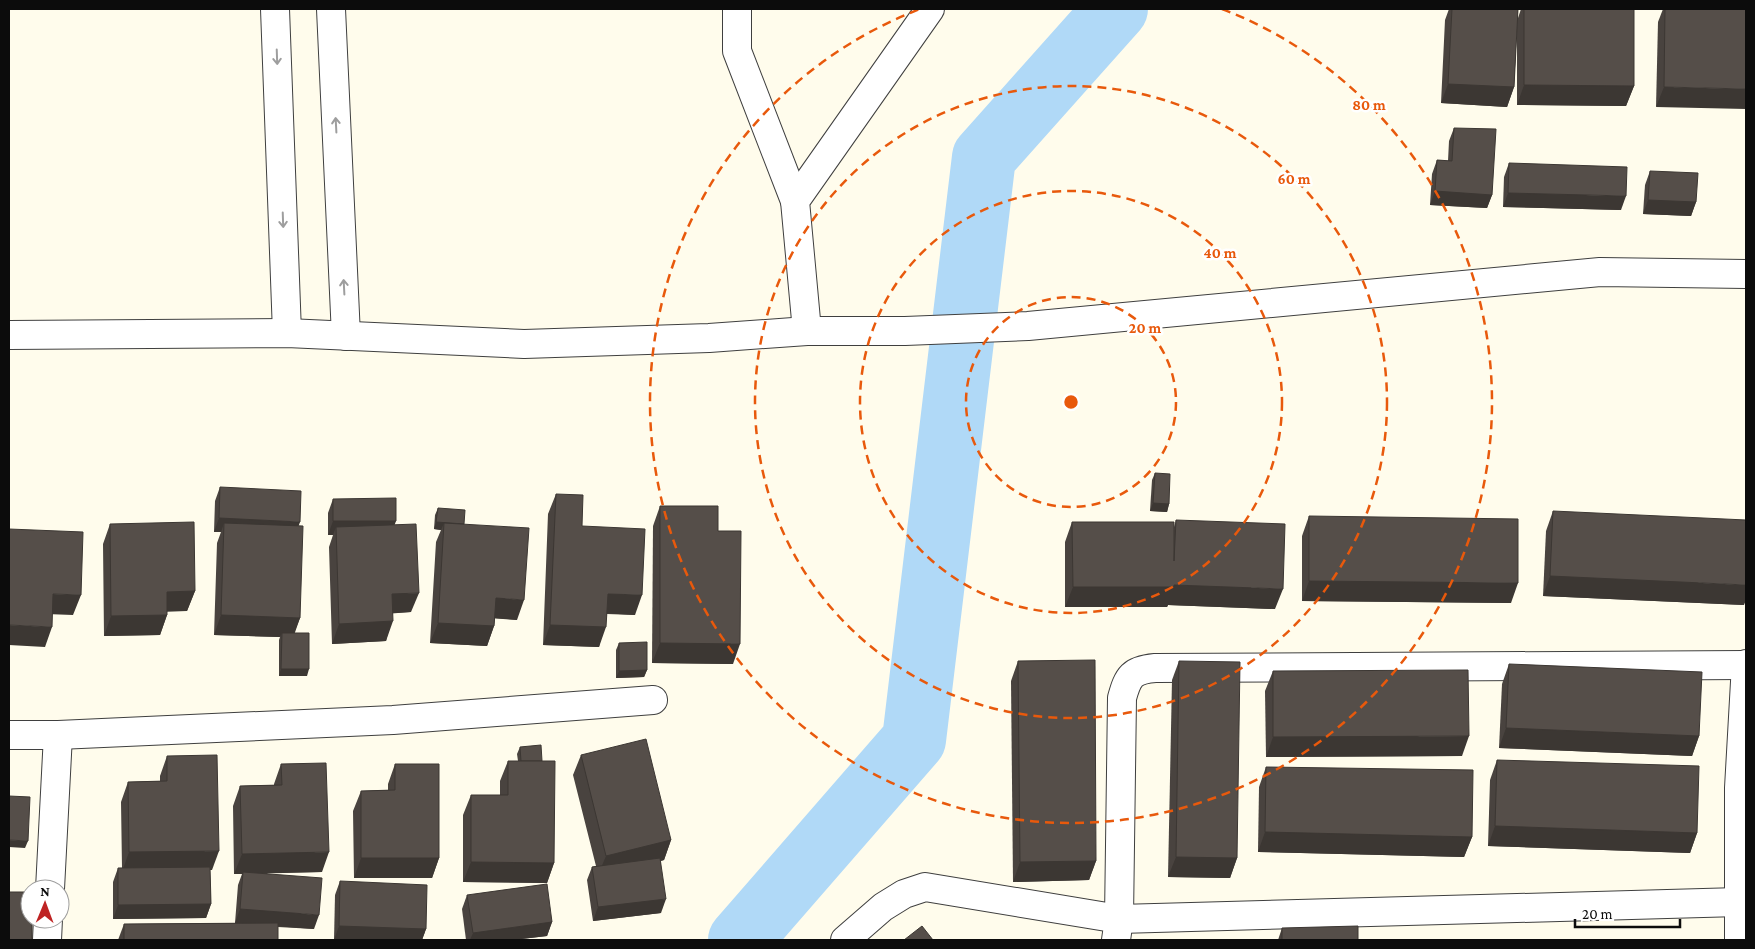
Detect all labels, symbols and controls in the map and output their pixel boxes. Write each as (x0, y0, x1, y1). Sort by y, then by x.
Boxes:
one-way arrow (272, 49, 281, 65)
text: 80 m (1352, 97, 1386, 113)
one-way arrow (332, 117, 341, 133)
text: 60 m (1278, 171, 1311, 187)
one-way arrow (278, 212, 287, 228)
text: 40 m (1204, 245, 1237, 261)
one-way arrow (339, 279, 348, 295)
text: 20 m (1129, 320, 1161, 336)
centre of rings (1062, 393, 1080, 411)
north arrow (20, 879, 70, 929)
text: N (40, 883, 51, 899)
scale bar (1575, 896, 1680, 928)
text: 20 m (1582, 906, 1613, 922)

